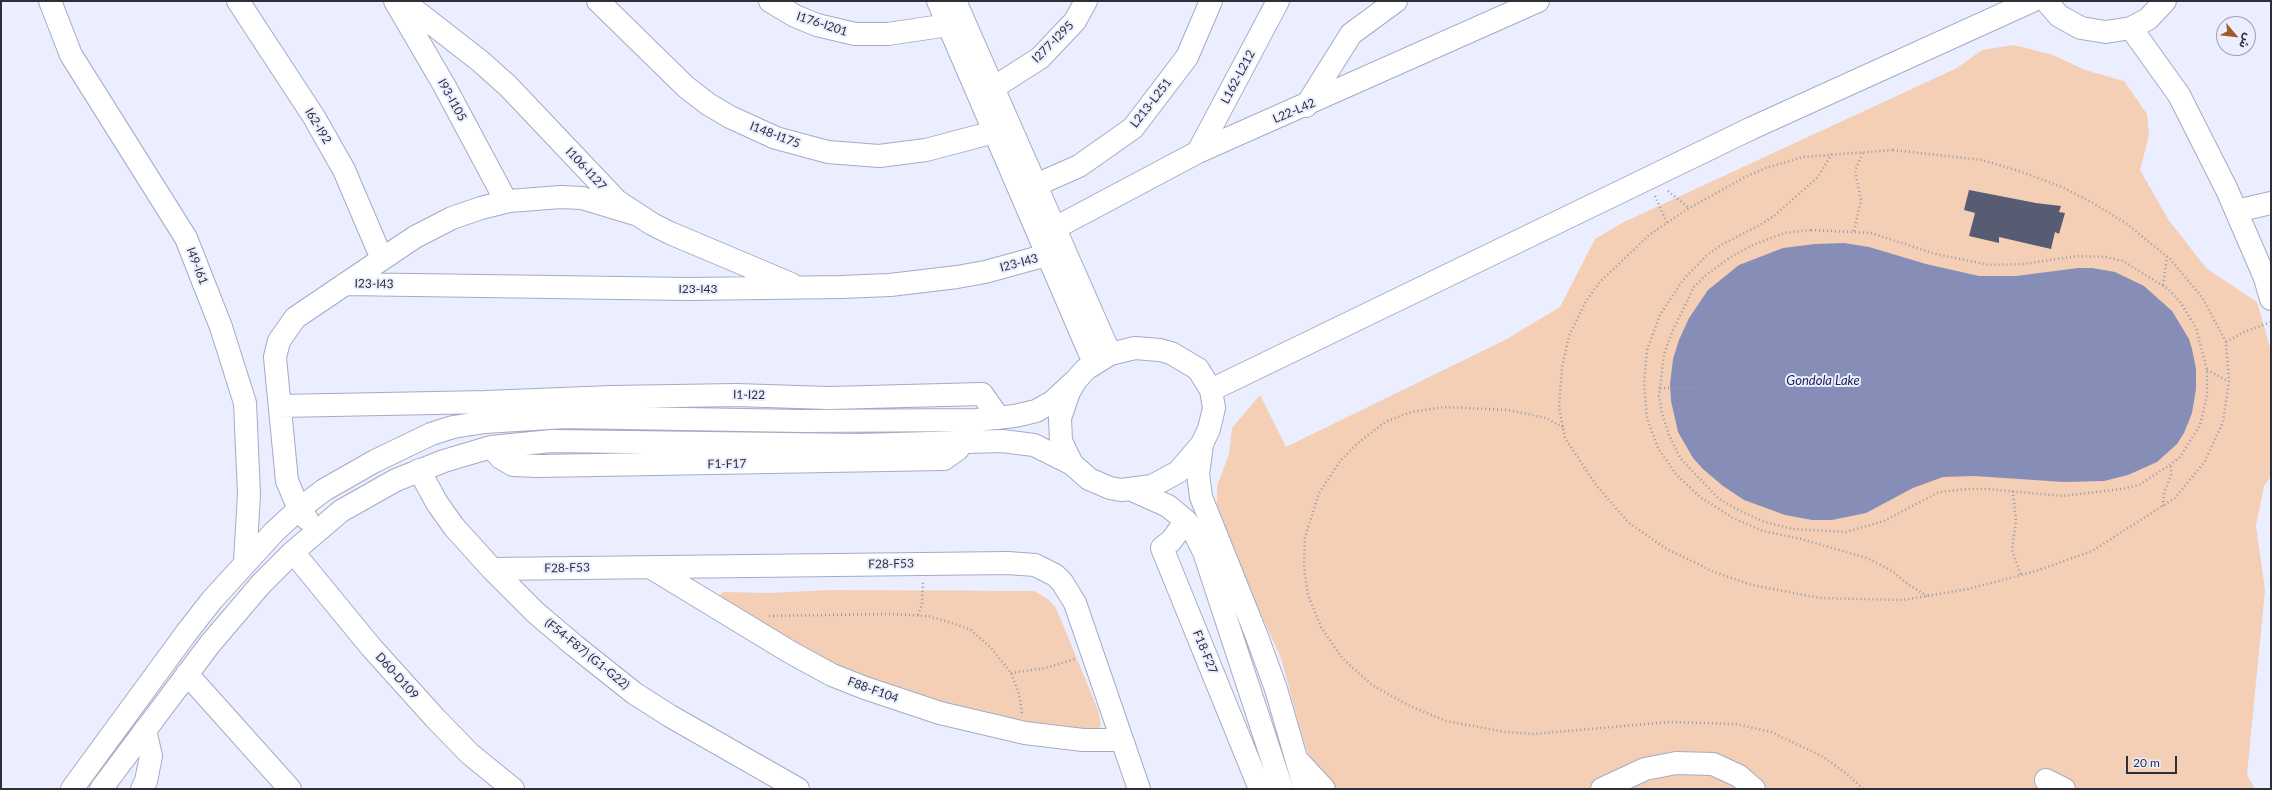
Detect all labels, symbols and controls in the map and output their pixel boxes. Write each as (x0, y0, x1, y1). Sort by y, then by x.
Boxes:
street label: I176-I201 (795, 9, 849, 39)
north arrow (2216, 16, 2256, 56)
street label: I277-I295 (1029, 18, 1077, 66)
text: ش (2237, 32, 2255, 51)
street label: L162-L212 (1218, 48, 1258, 106)
street label: I93-I105 (435, 76, 469, 124)
street label: L213-L251 (1127, 76, 1175, 130)
street label: L22-L42 (1271, 96, 1317, 126)
street label: I62-I92 (302, 106, 334, 146)
street label: I148-I175 (748, 119, 802, 151)
street label: I106-I127 (563, 145, 609, 193)
street label: I49-I61 (183, 245, 211, 287)
street label: I23-I43 (998, 251, 1040, 275)
street label: I23-I43 (354, 276, 394, 292)
street label: I23-I43 (678, 282, 718, 296)
water label: Gondola Lake (1786, 373, 1860, 389)
street label: I1-I22 (733, 388, 765, 402)
street label: F1-F17 (707, 456, 747, 472)
street label: F28-F53 (868, 556, 914, 572)
street label: F28-F53 (544, 560, 590, 576)
street label: (F54-F87) (G1-G22) (542, 616, 632, 692)
street label: F18-F27 (1190, 628, 1220, 676)
street label: D60-D109 (372, 650, 422, 702)
street label: F88-F104 (846, 674, 900, 706)
scale bar (2128, 748, 2179, 774)
text: 20 m (2133, 755, 2160, 770)

